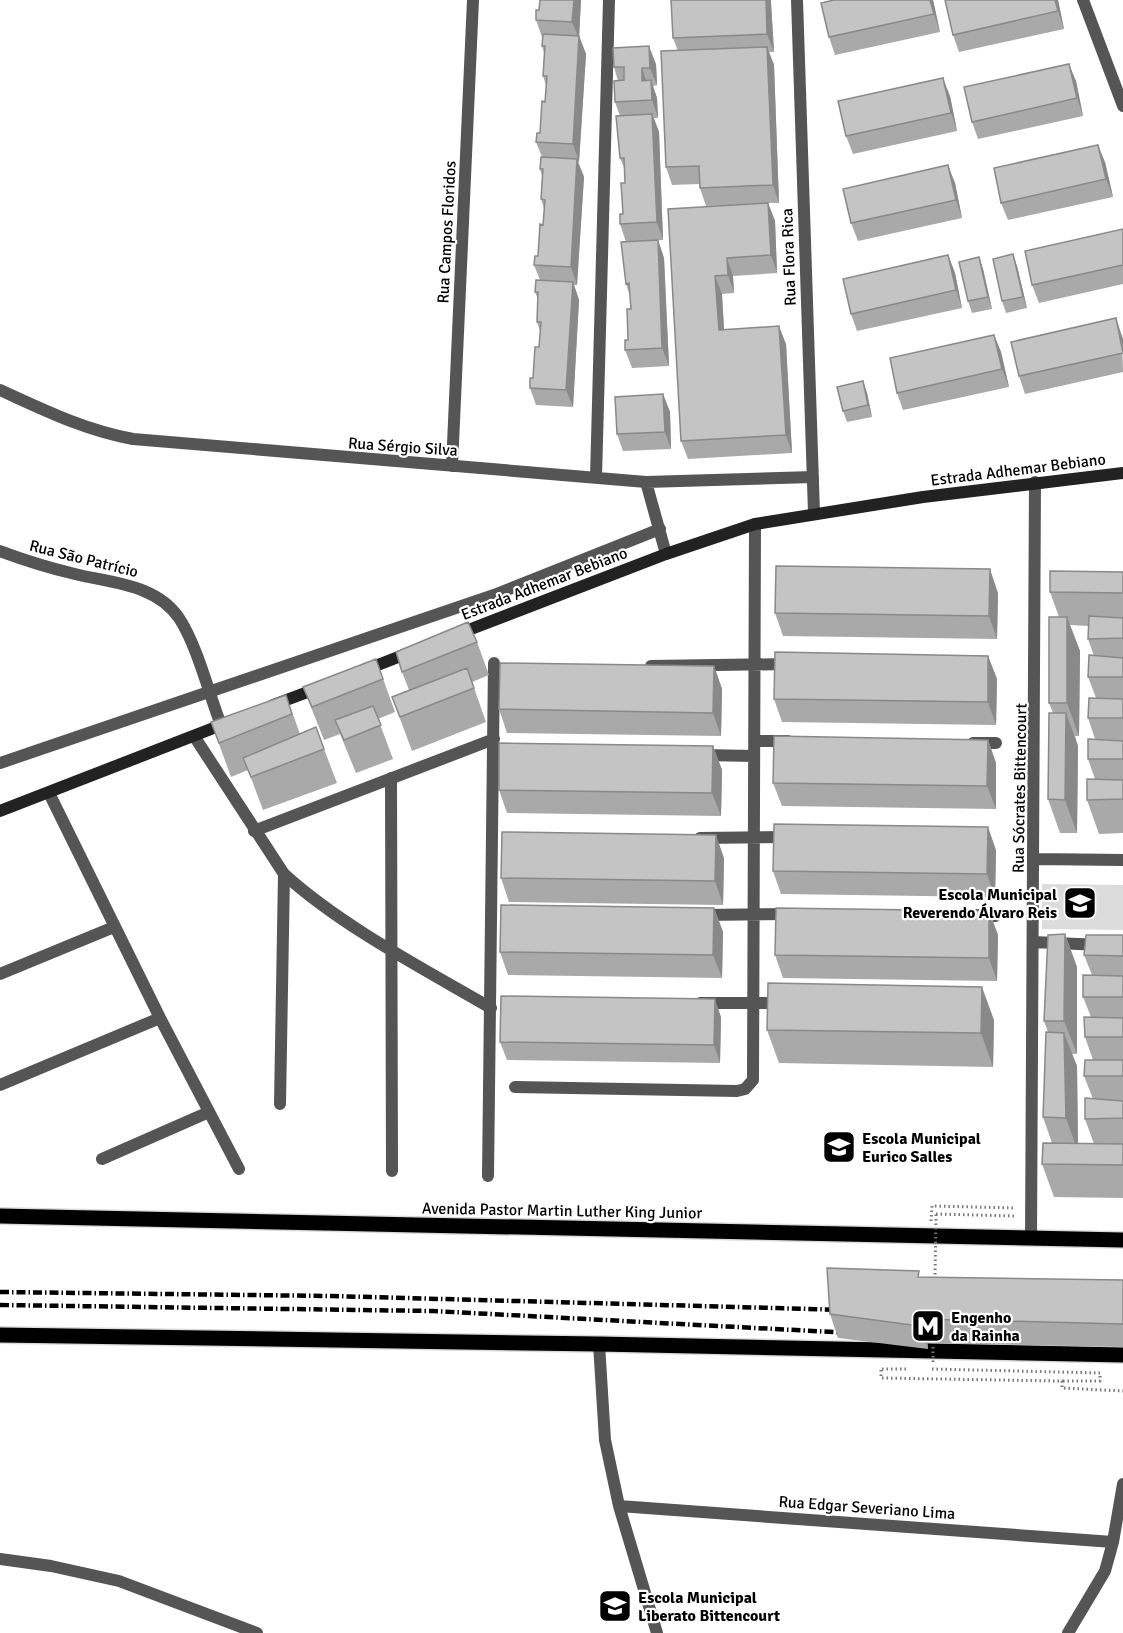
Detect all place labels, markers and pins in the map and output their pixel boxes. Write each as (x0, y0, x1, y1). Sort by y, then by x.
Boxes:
place label: Escola Municipal Reverendo Álvaro Reis (903, 885, 1057, 923)
school or university icon: Escola Municipal Reverendo Álvaro Reis (1062, 885, 1098, 921)
school or university icon: Escola Municipal Eurico Salles (821, 1129, 857, 1165)
place label: Escola Municipal Eurico Salles (862, 1129, 981, 1167)
metro station icon: Engenho da Rainha (910, 1308, 946, 1344)
place label: Engenho da Rainha (951, 1308, 1020, 1346)
school or university icon: Escola Municipal Liberato Bittencourt (597, 1588, 633, 1624)
place label: Escola Municipal Liberato Bittencourt (638, 1588, 780, 1626)

